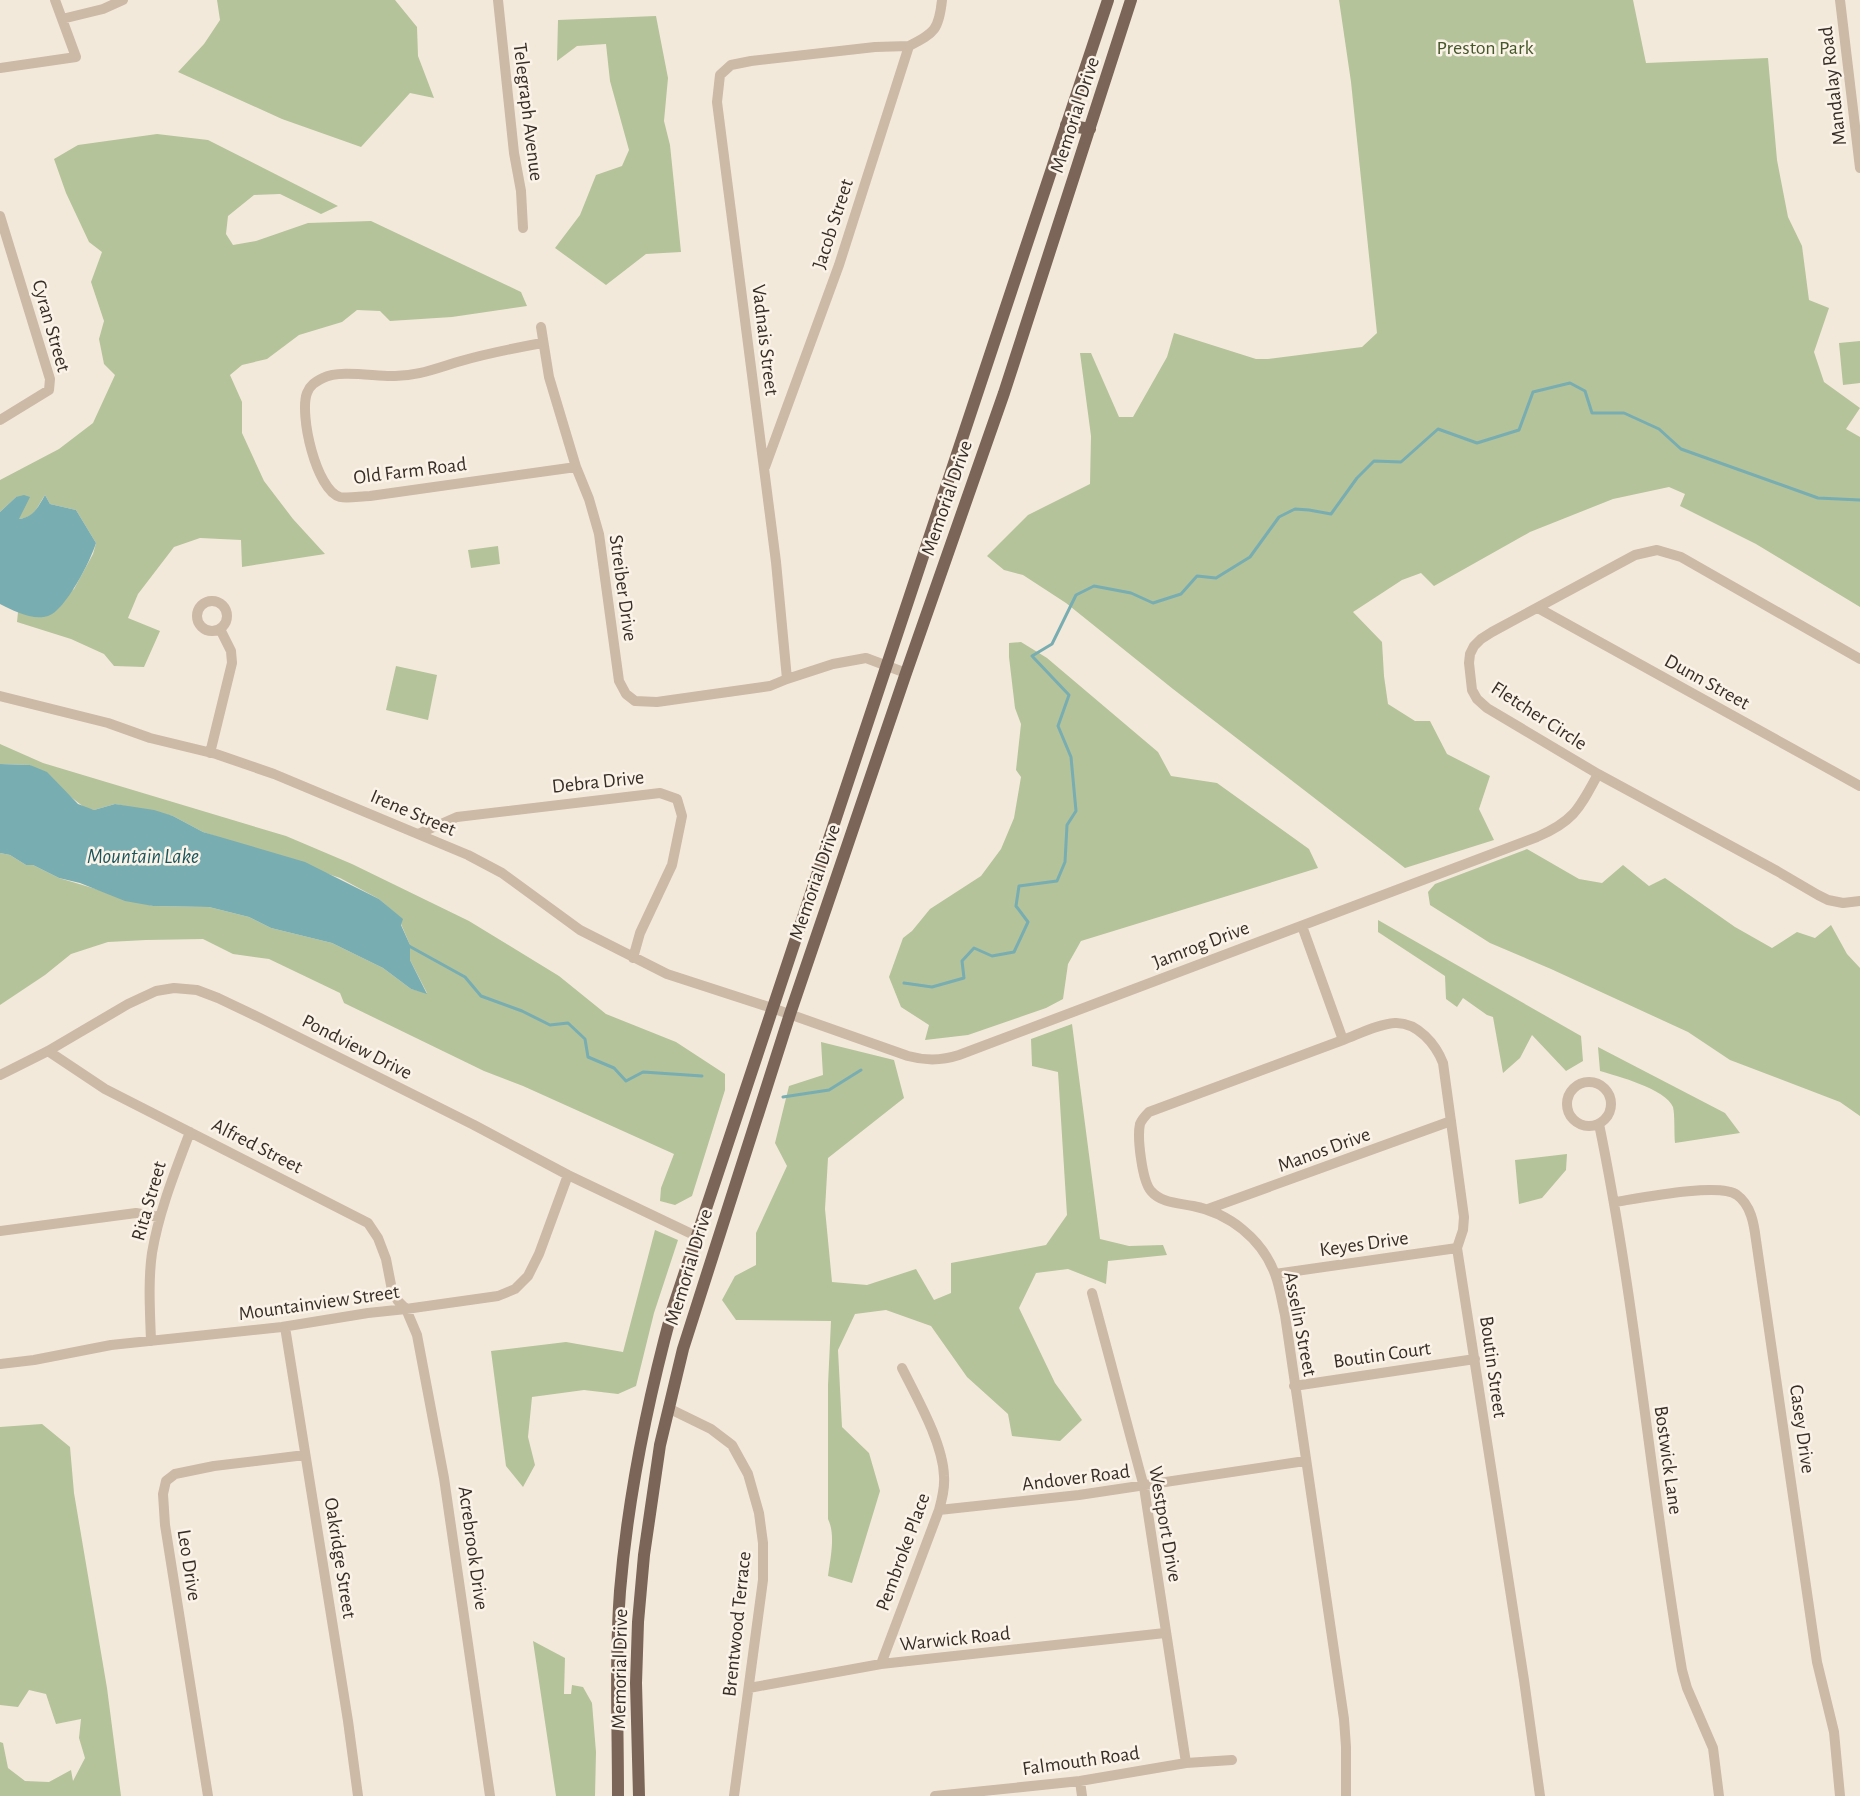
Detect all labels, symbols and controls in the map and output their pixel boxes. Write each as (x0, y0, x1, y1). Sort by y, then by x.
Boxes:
street label: Mandalay Road (1816, 25, 1850, 147)
park label: Preston Park (1436, 38, 1534, 58)
street label: Telegraph Avenue (510, 42, 546, 182)
street label: Memorial Drive (1047, 55, 1103, 175)
street label: Jacob Street (809, 176, 857, 271)
street label: Cyran Street (28, 278, 74, 375)
street label: Vadnais Street (748, 283, 782, 397)
street label: Memorial Drive (918, 438, 976, 558)
street label: Old Farm Road (352, 454, 468, 488)
street label: Streiber Drive (606, 534, 640, 642)
street label: Dunn Street (1661, 651, 1753, 714)
street label: Fletcher Circle (1488, 678, 1590, 754)
street label: Debra Drive (551, 767, 645, 797)
street label: Irene Street (367, 786, 459, 840)
street label: Memorial Drive (786, 822, 844, 942)
water label: Mountain Lake (87, 846, 199, 867)
street label: Jamrog Drive (1150, 917, 1252, 973)
street label: Pondview Drive (299, 1011, 415, 1083)
street label: Alfred Street (208, 1115, 306, 1178)
street label: Manos Drive (1275, 1124, 1373, 1176)
street label: Rita Street (128, 1158, 170, 1243)
street label: Memorial Drive (662, 1206, 716, 1328)
street label: Keyes Drive (1318, 1228, 1410, 1260)
street label: Asselin Street (1280, 1270, 1320, 1379)
street label: Mountainview Street (237, 1282, 401, 1324)
street label: Boutin Street (1476, 1315, 1510, 1420)
street label: Boutin Court (1332, 1338, 1433, 1372)
street label: Casey Drive (1786, 1383, 1818, 1475)
street label: Bostwick Lane (1650, 1404, 1686, 1516)
street label: Andover Road (1021, 1461, 1131, 1495)
street label: Westport Drive (1145, 1464, 1185, 1584)
street label: Acrebrook Drive (454, 1485, 492, 1611)
street label: Pembroke Place (872, 1490, 934, 1614)
street label: Oakridge Street (321, 1496, 360, 1620)
street label: Leo Drive (173, 1528, 205, 1602)
street label: Brentwood Terrace (719, 1550, 755, 1698)
street label: Memorial Drive (609, 1609, 631, 1729)
street label: Warwick Road (899, 1623, 1011, 1655)
street label: Falmouth Road (1021, 1743, 1141, 1779)

